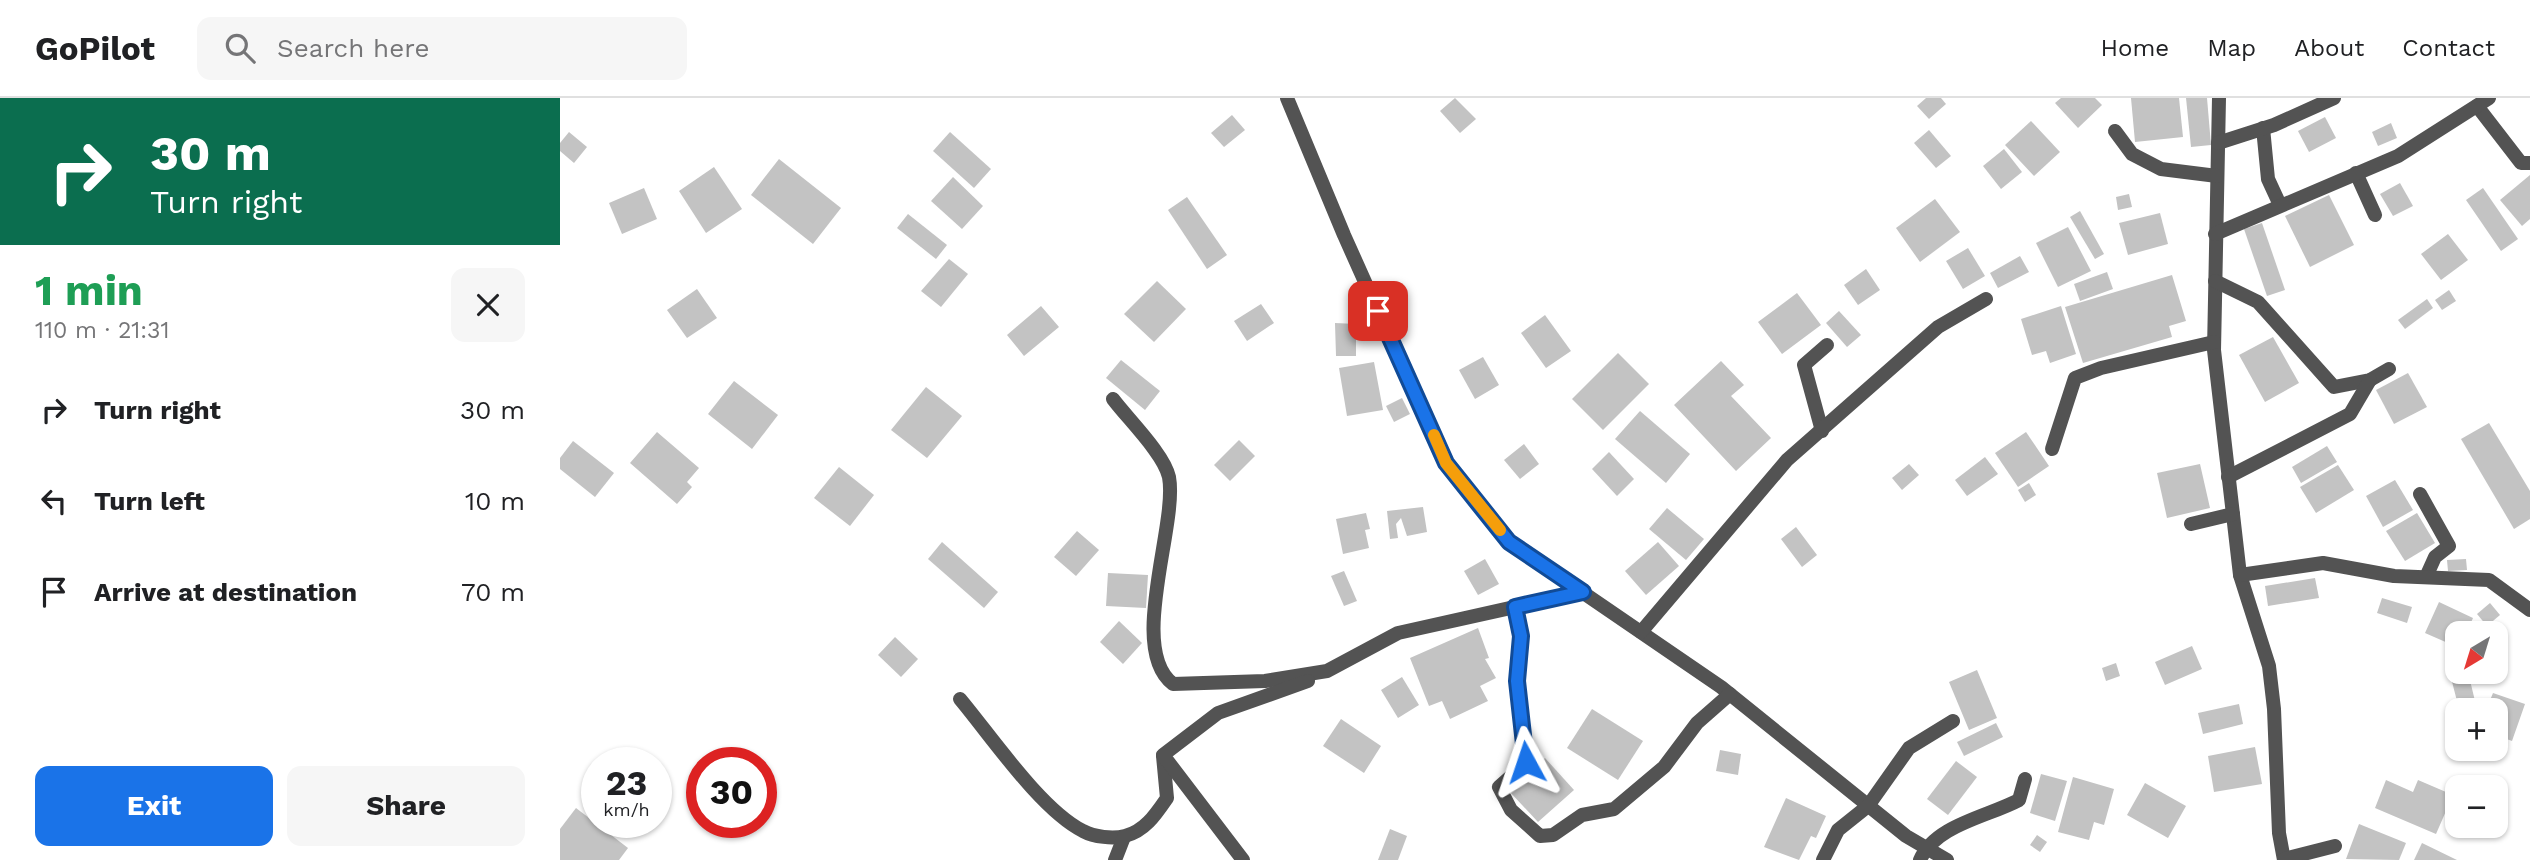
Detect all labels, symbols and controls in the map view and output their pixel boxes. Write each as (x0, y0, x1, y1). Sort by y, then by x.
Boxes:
search box (197, 17, 687, 80)
text: GoPilot (35, 29, 155, 68)
icon: search (221, 29, 259, 67)
text: Search here (277, 33, 429, 63)
text: Home (2101, 34, 2169, 62)
text: Map (2207, 34, 2256, 62)
text: About (2294, 34, 2364, 62)
text: Contact (2402, 34, 2495, 62)
text: 30 m (150, 124, 271, 182)
icon: right (35, 126, 126, 217)
text: Turn right (150, 183, 302, 221)
text: 1 min (35, 266, 143, 315)
button: close (451, 268, 525, 342)
pin (1348, 281, 1408, 341)
icon: arrive (1359, 292, 1397, 330)
text: 110 m · 21:31 (35, 317, 169, 344)
icon: right (35, 391, 73, 429)
text: Turn right (94, 395, 221, 425)
text: 30 m (460, 395, 525, 425)
icon: left (35, 482, 73, 520)
text: Turn left (94, 486, 205, 516)
text: 10 m (465, 486, 525, 516)
icon: arrive (35, 573, 73, 611)
text: Arrive at destination (94, 577, 357, 607)
text: 70 m (461, 577, 525, 607)
north arrow (2445, 621, 2508, 684)
map controls (2445, 621, 2508, 838)
button: + (2445, 698, 2508, 761)
position arrow (1489, 725, 1563, 799)
speed limit sign: 30 (686, 747, 777, 838)
text: 23 (606, 762, 647, 804)
button: Exit (35, 766, 273, 846)
button: Share (287, 766, 525, 846)
button: − (2445, 775, 2508, 838)
text: km/h (603, 799, 650, 820)

